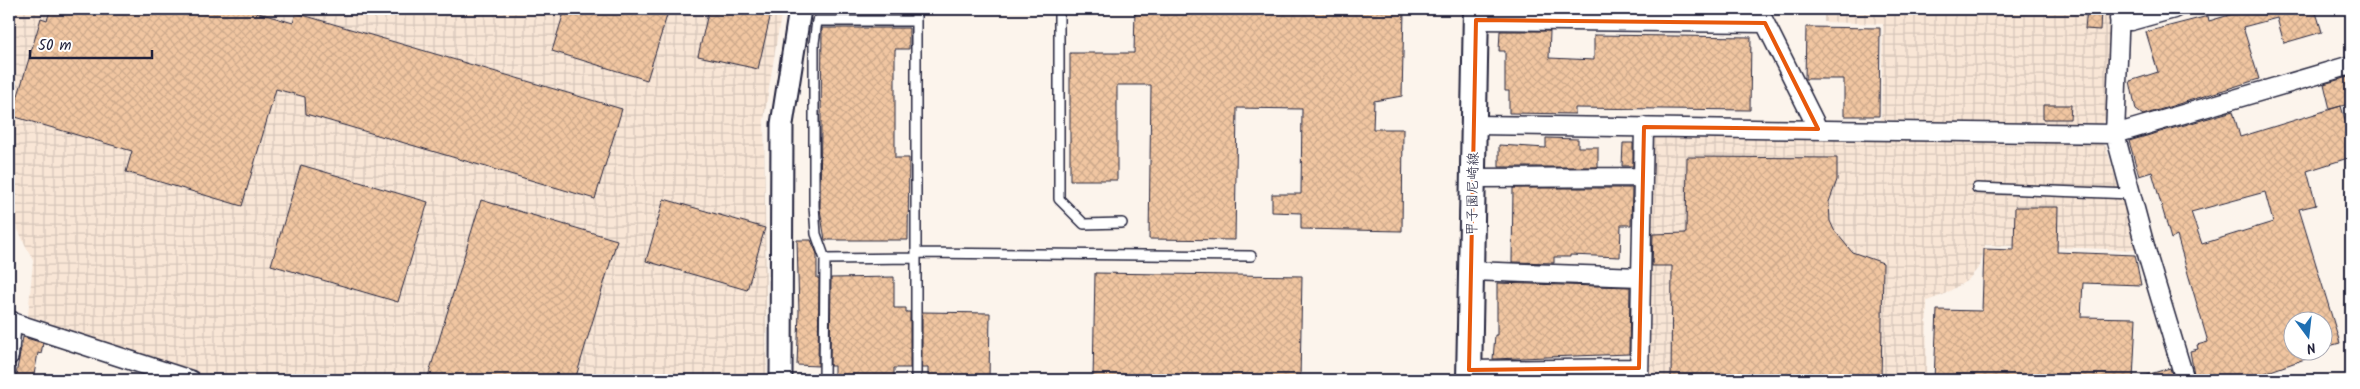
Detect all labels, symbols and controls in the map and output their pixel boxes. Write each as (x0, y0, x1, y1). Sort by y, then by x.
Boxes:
scale bar (30, 28, 152, 60)
text: 50 m (38, 34, 72, 58)
street label: 甲子園尼崎線 (1461, 152, 1485, 236)
north arrow (2282, 312, 2332, 362)
text: N (2304, 336, 2318, 359)

